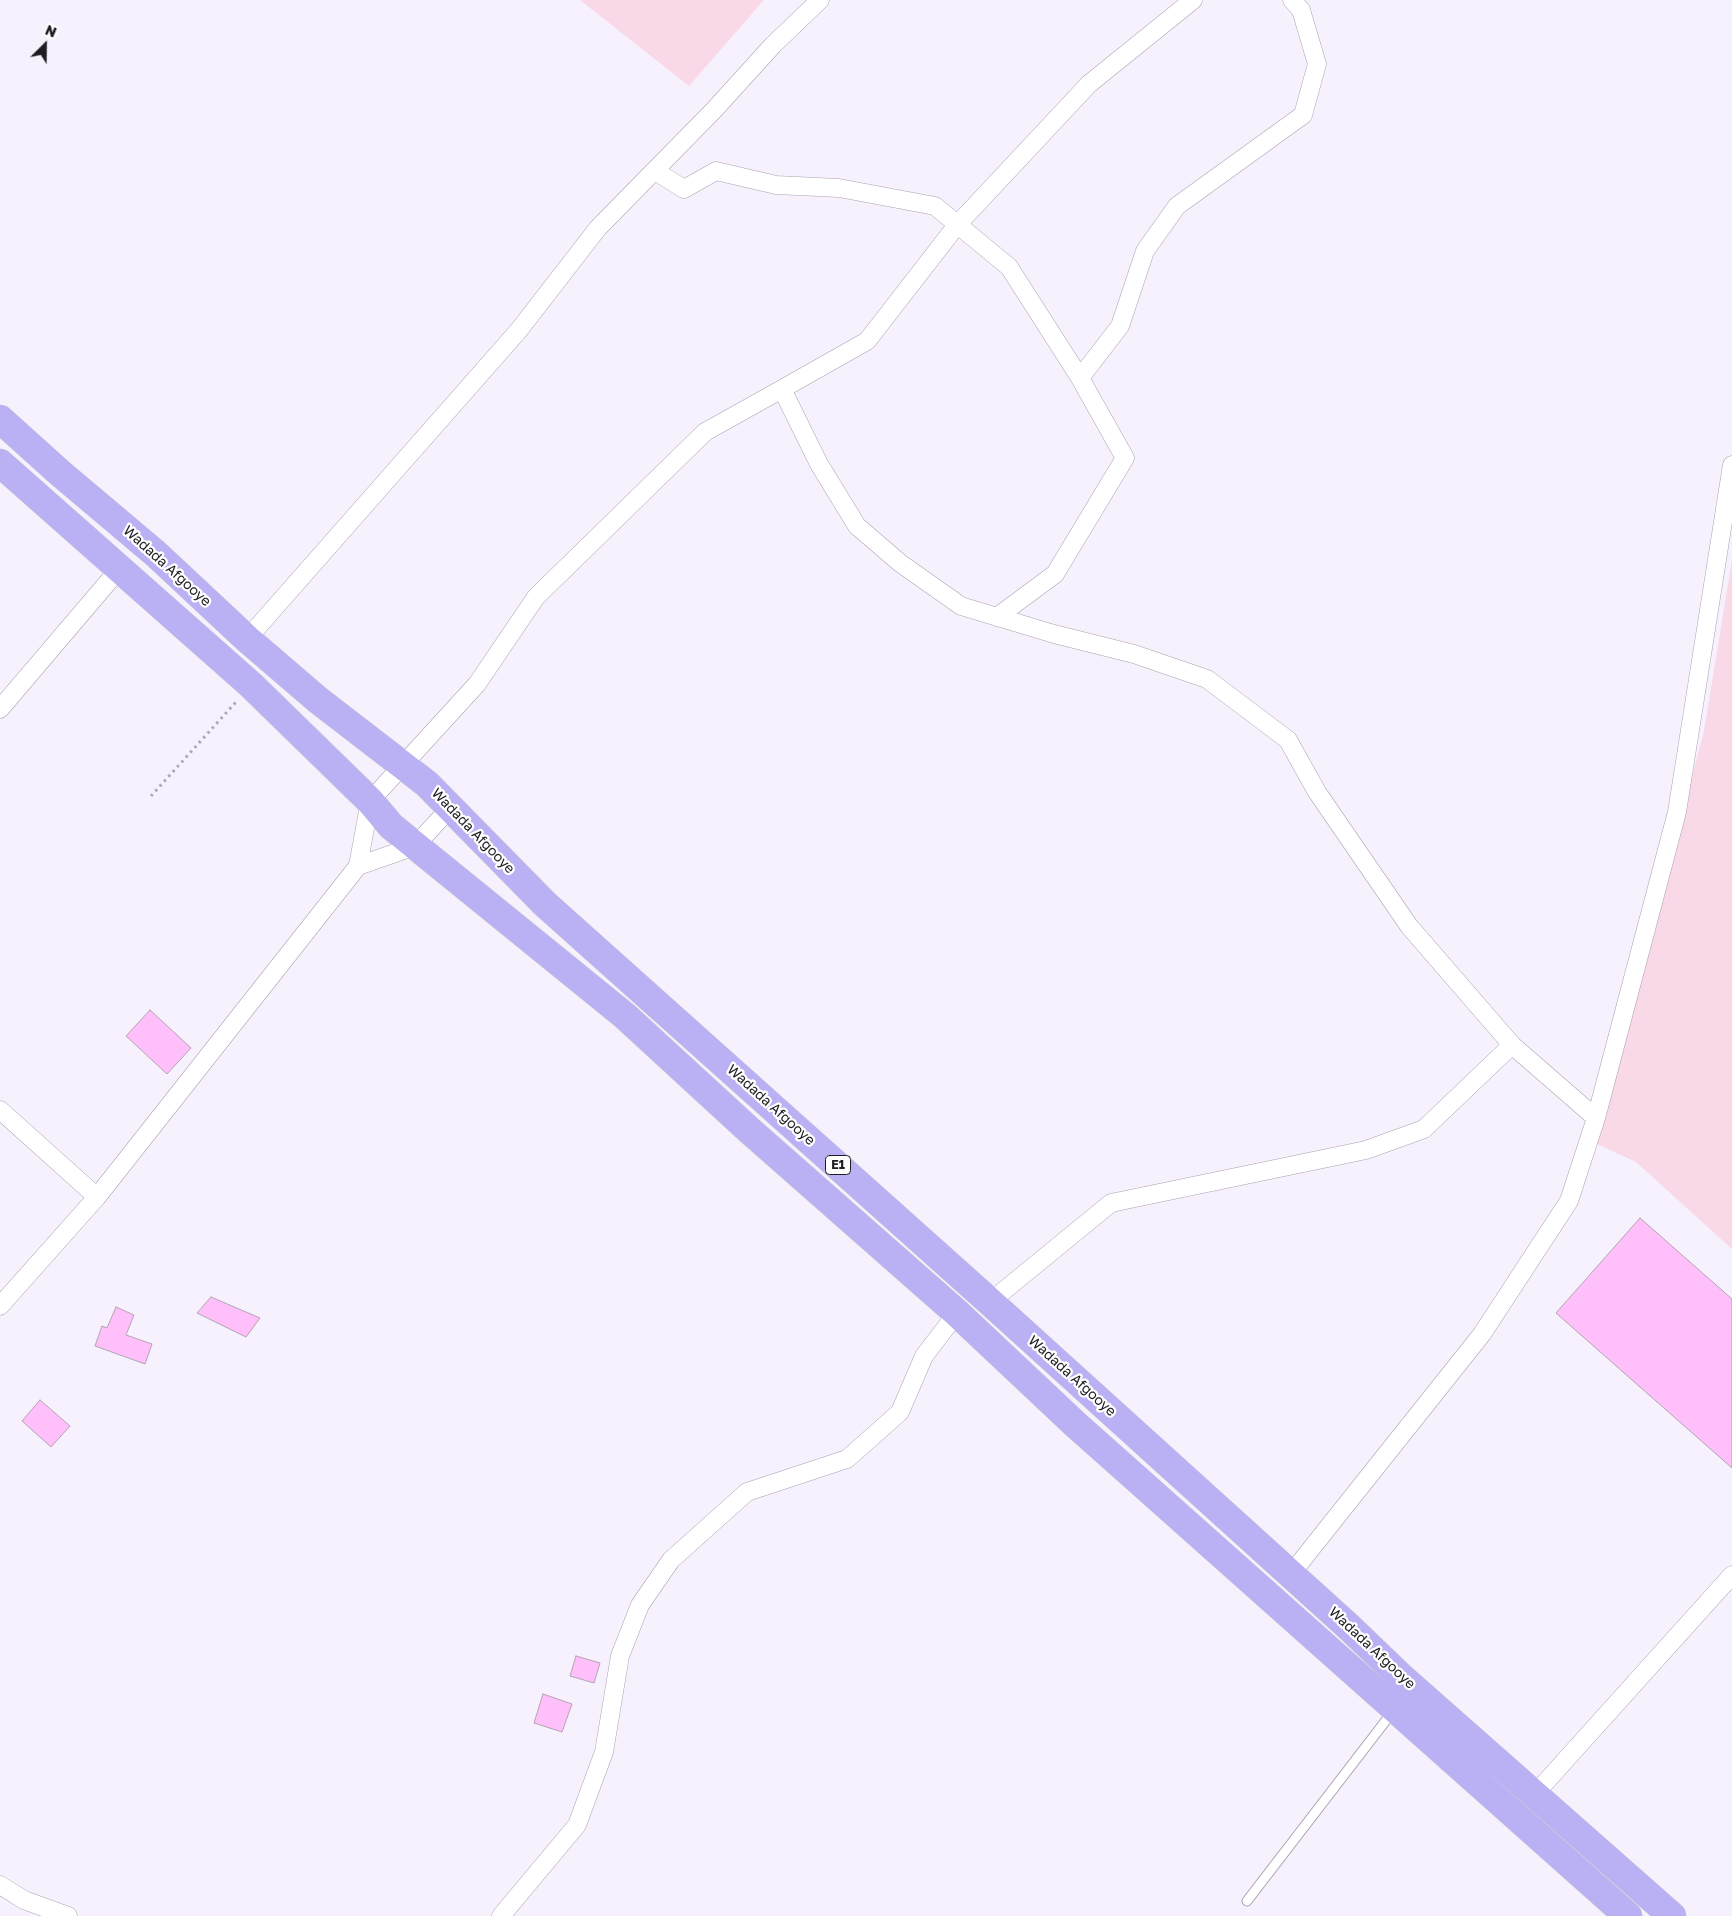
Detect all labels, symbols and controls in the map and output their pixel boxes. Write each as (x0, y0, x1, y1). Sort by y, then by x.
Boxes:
north arrow (20, 20, 70, 70)
text: N (43, 21, 59, 41)
street label: Wadada Afgooye (120, 522, 214, 610)
street label: Wadada Afgooye (428, 785, 518, 877)
street label: Wadada Afgooye (724, 1061, 818, 1149)
road number: E1 (826, 1156, 850, 1174)
street label: Wadada Afgooye (1025, 1332, 1119, 1420)
street label: Wadada Afgooye (1325, 1604, 1419, 1692)

